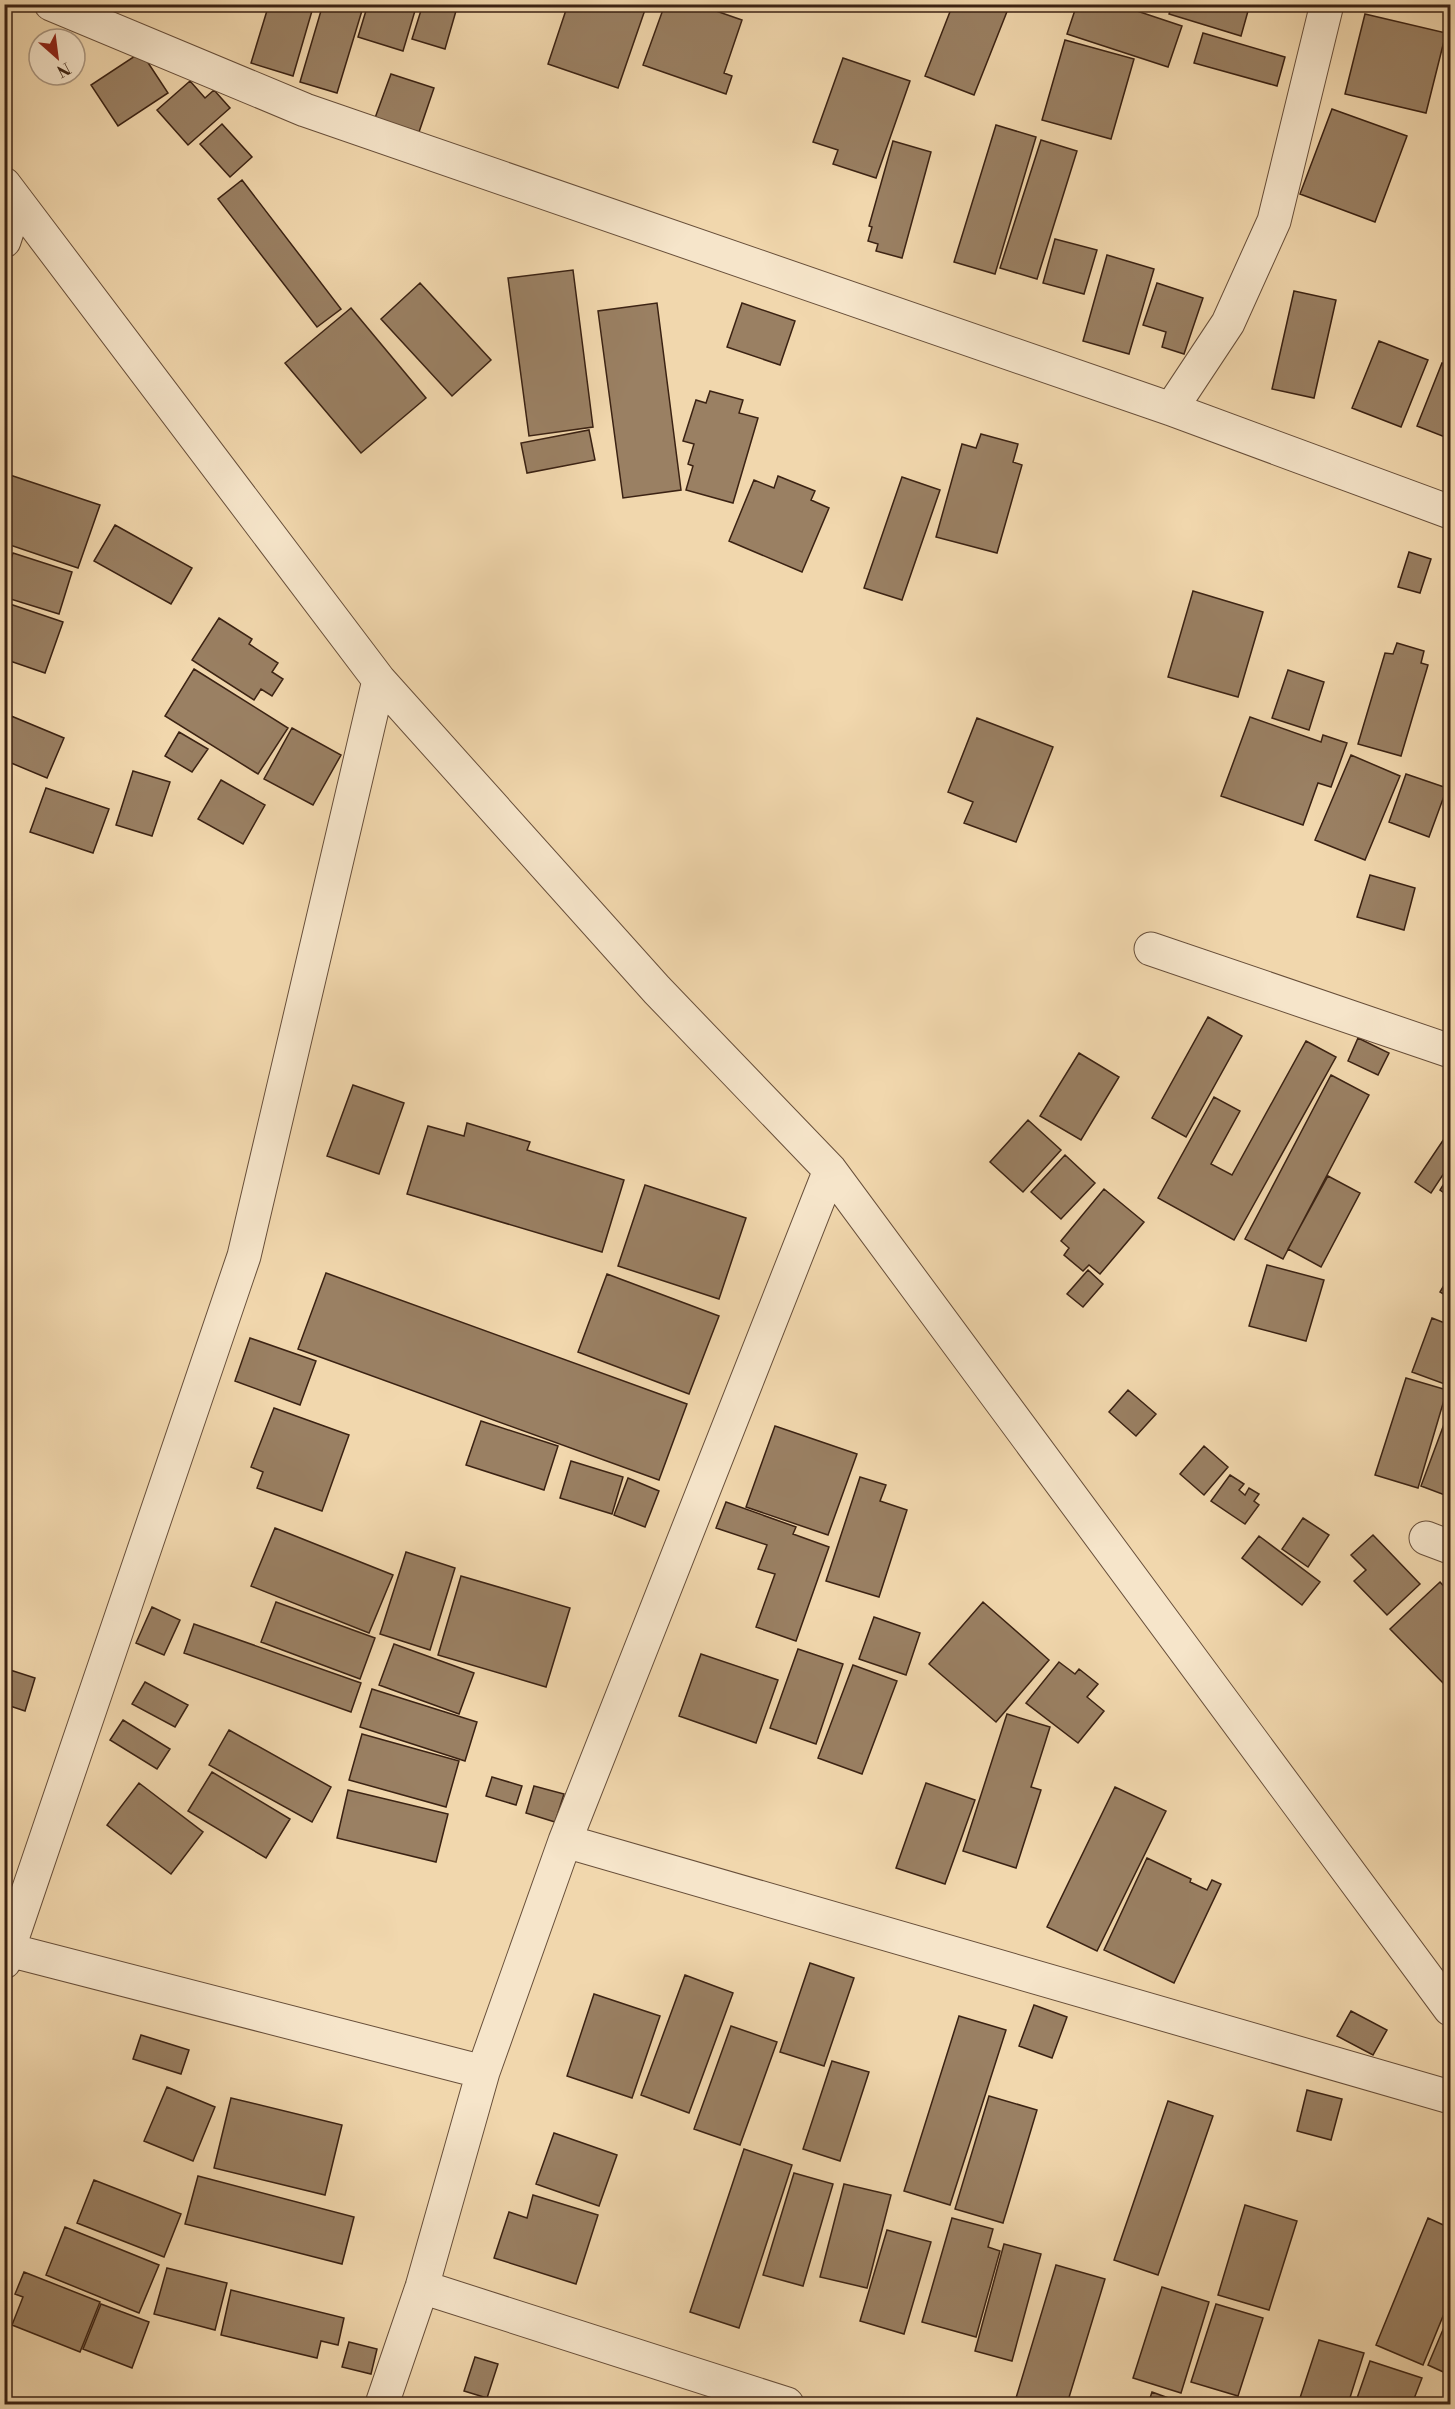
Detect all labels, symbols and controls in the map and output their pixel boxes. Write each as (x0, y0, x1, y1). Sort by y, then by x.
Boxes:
north arrow (27, 27, 87, 87)
text: N (53, 58, 74, 81)

